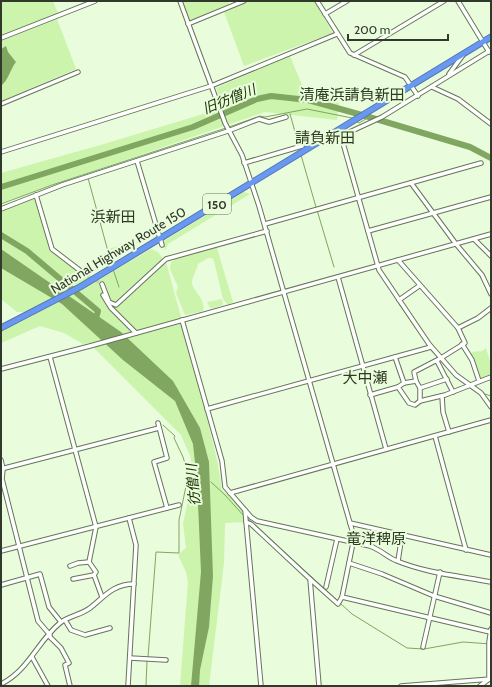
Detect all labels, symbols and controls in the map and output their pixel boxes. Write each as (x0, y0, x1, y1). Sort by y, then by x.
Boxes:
scale bar (348, 16, 448, 42)
text: 200 m (354, 22, 390, 37)
water label: 旧彷僧川 (200, 79, 260, 118)
district label: 清庵浜請負新田 (299, 86, 405, 104)
district label: 請負新田 (295, 129, 355, 147)
road number: 150 (203, 194, 231, 214)
street label: National Highway Route 150 (48, 203, 188, 297)
district label: 浜新田 (90, 208, 136, 226)
district label: 大中瀬 (342, 369, 388, 387)
water label: 彷僧川 (182, 461, 204, 507)
district label: 竜洋稗原 (346, 530, 406, 548)

